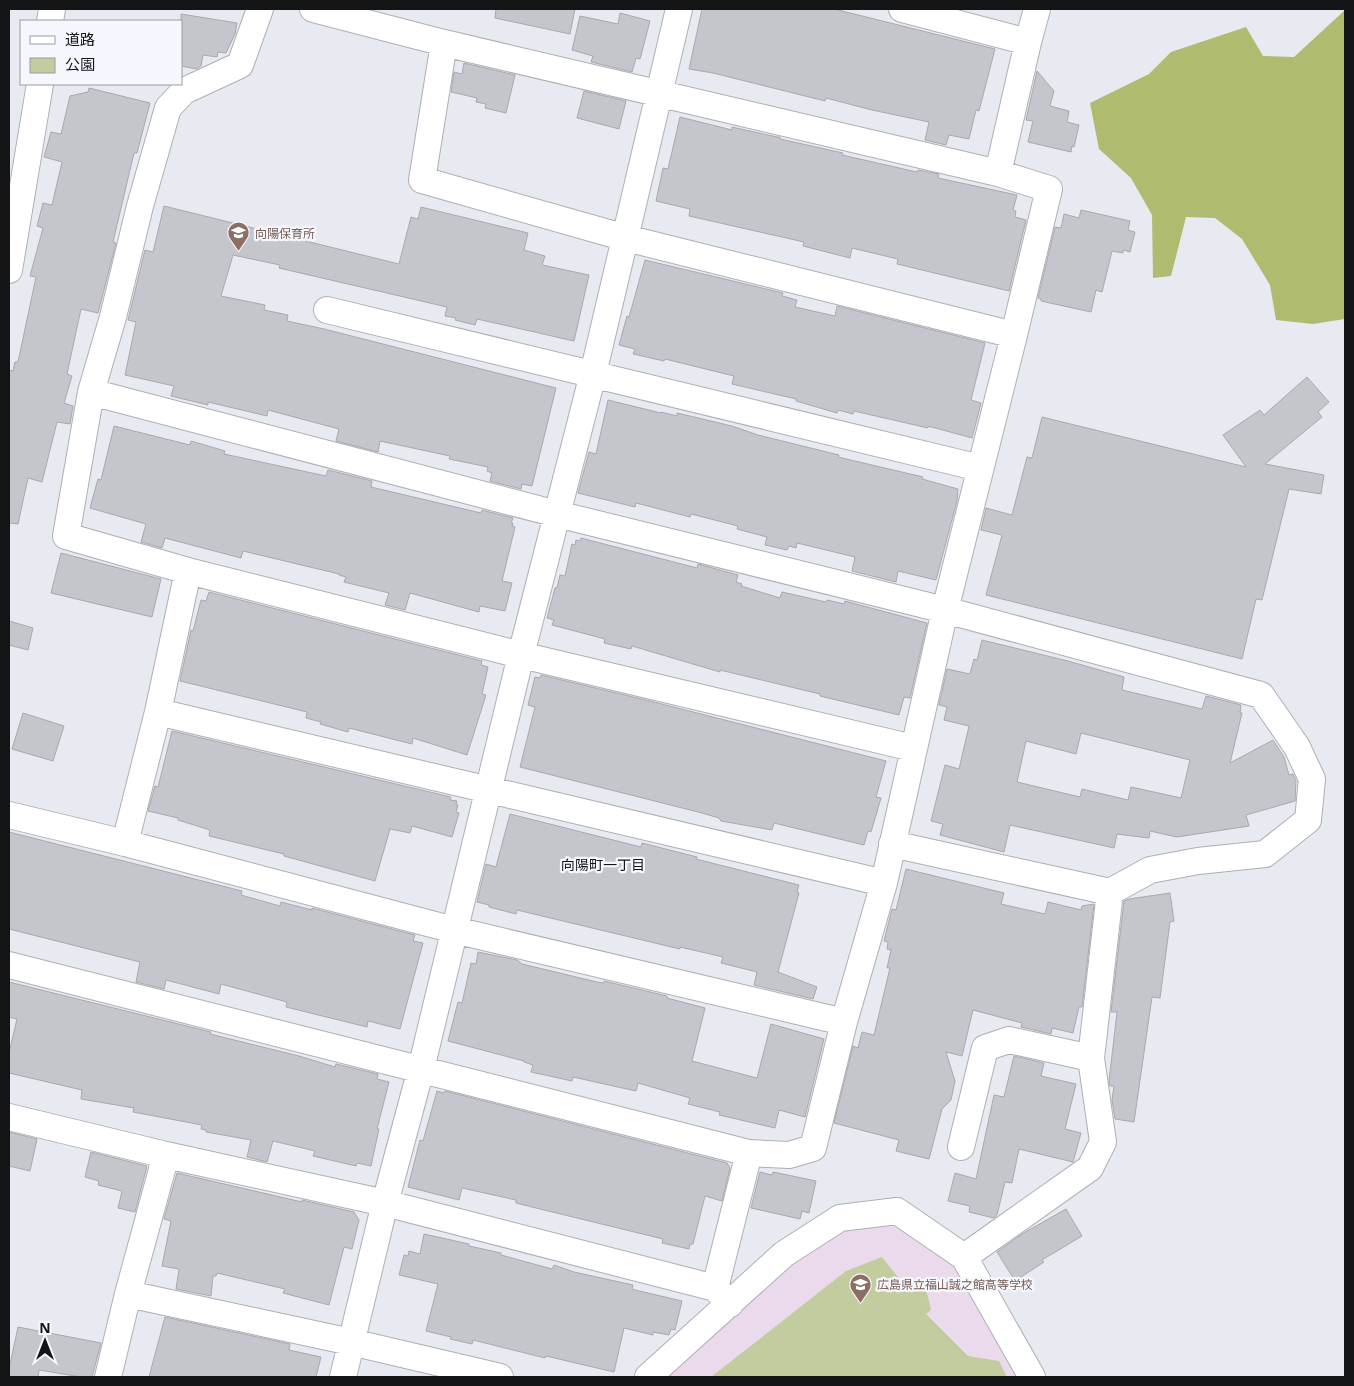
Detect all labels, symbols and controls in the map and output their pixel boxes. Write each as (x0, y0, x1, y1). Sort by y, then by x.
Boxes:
legend (20, 20, 182, 85)
text: 道路 (65, 29, 95, 49)
text: 公園 (65, 54, 95, 74)
school or university icon: 向陽保育所 (227, 221, 251, 252)
place label: 向陽保育所 (255, 225, 315, 242)
district label: 向陽町一丁目 (561, 855, 645, 874)
school or university icon: 広島県立福山誠之館高等学校 (849, 1272, 873, 1303)
place label: 広島県立福山誠之館高等学校 (877, 1276, 1033, 1293)
north arrow (20, 1316, 70, 1366)
text: N (39, 1318, 51, 1337)

